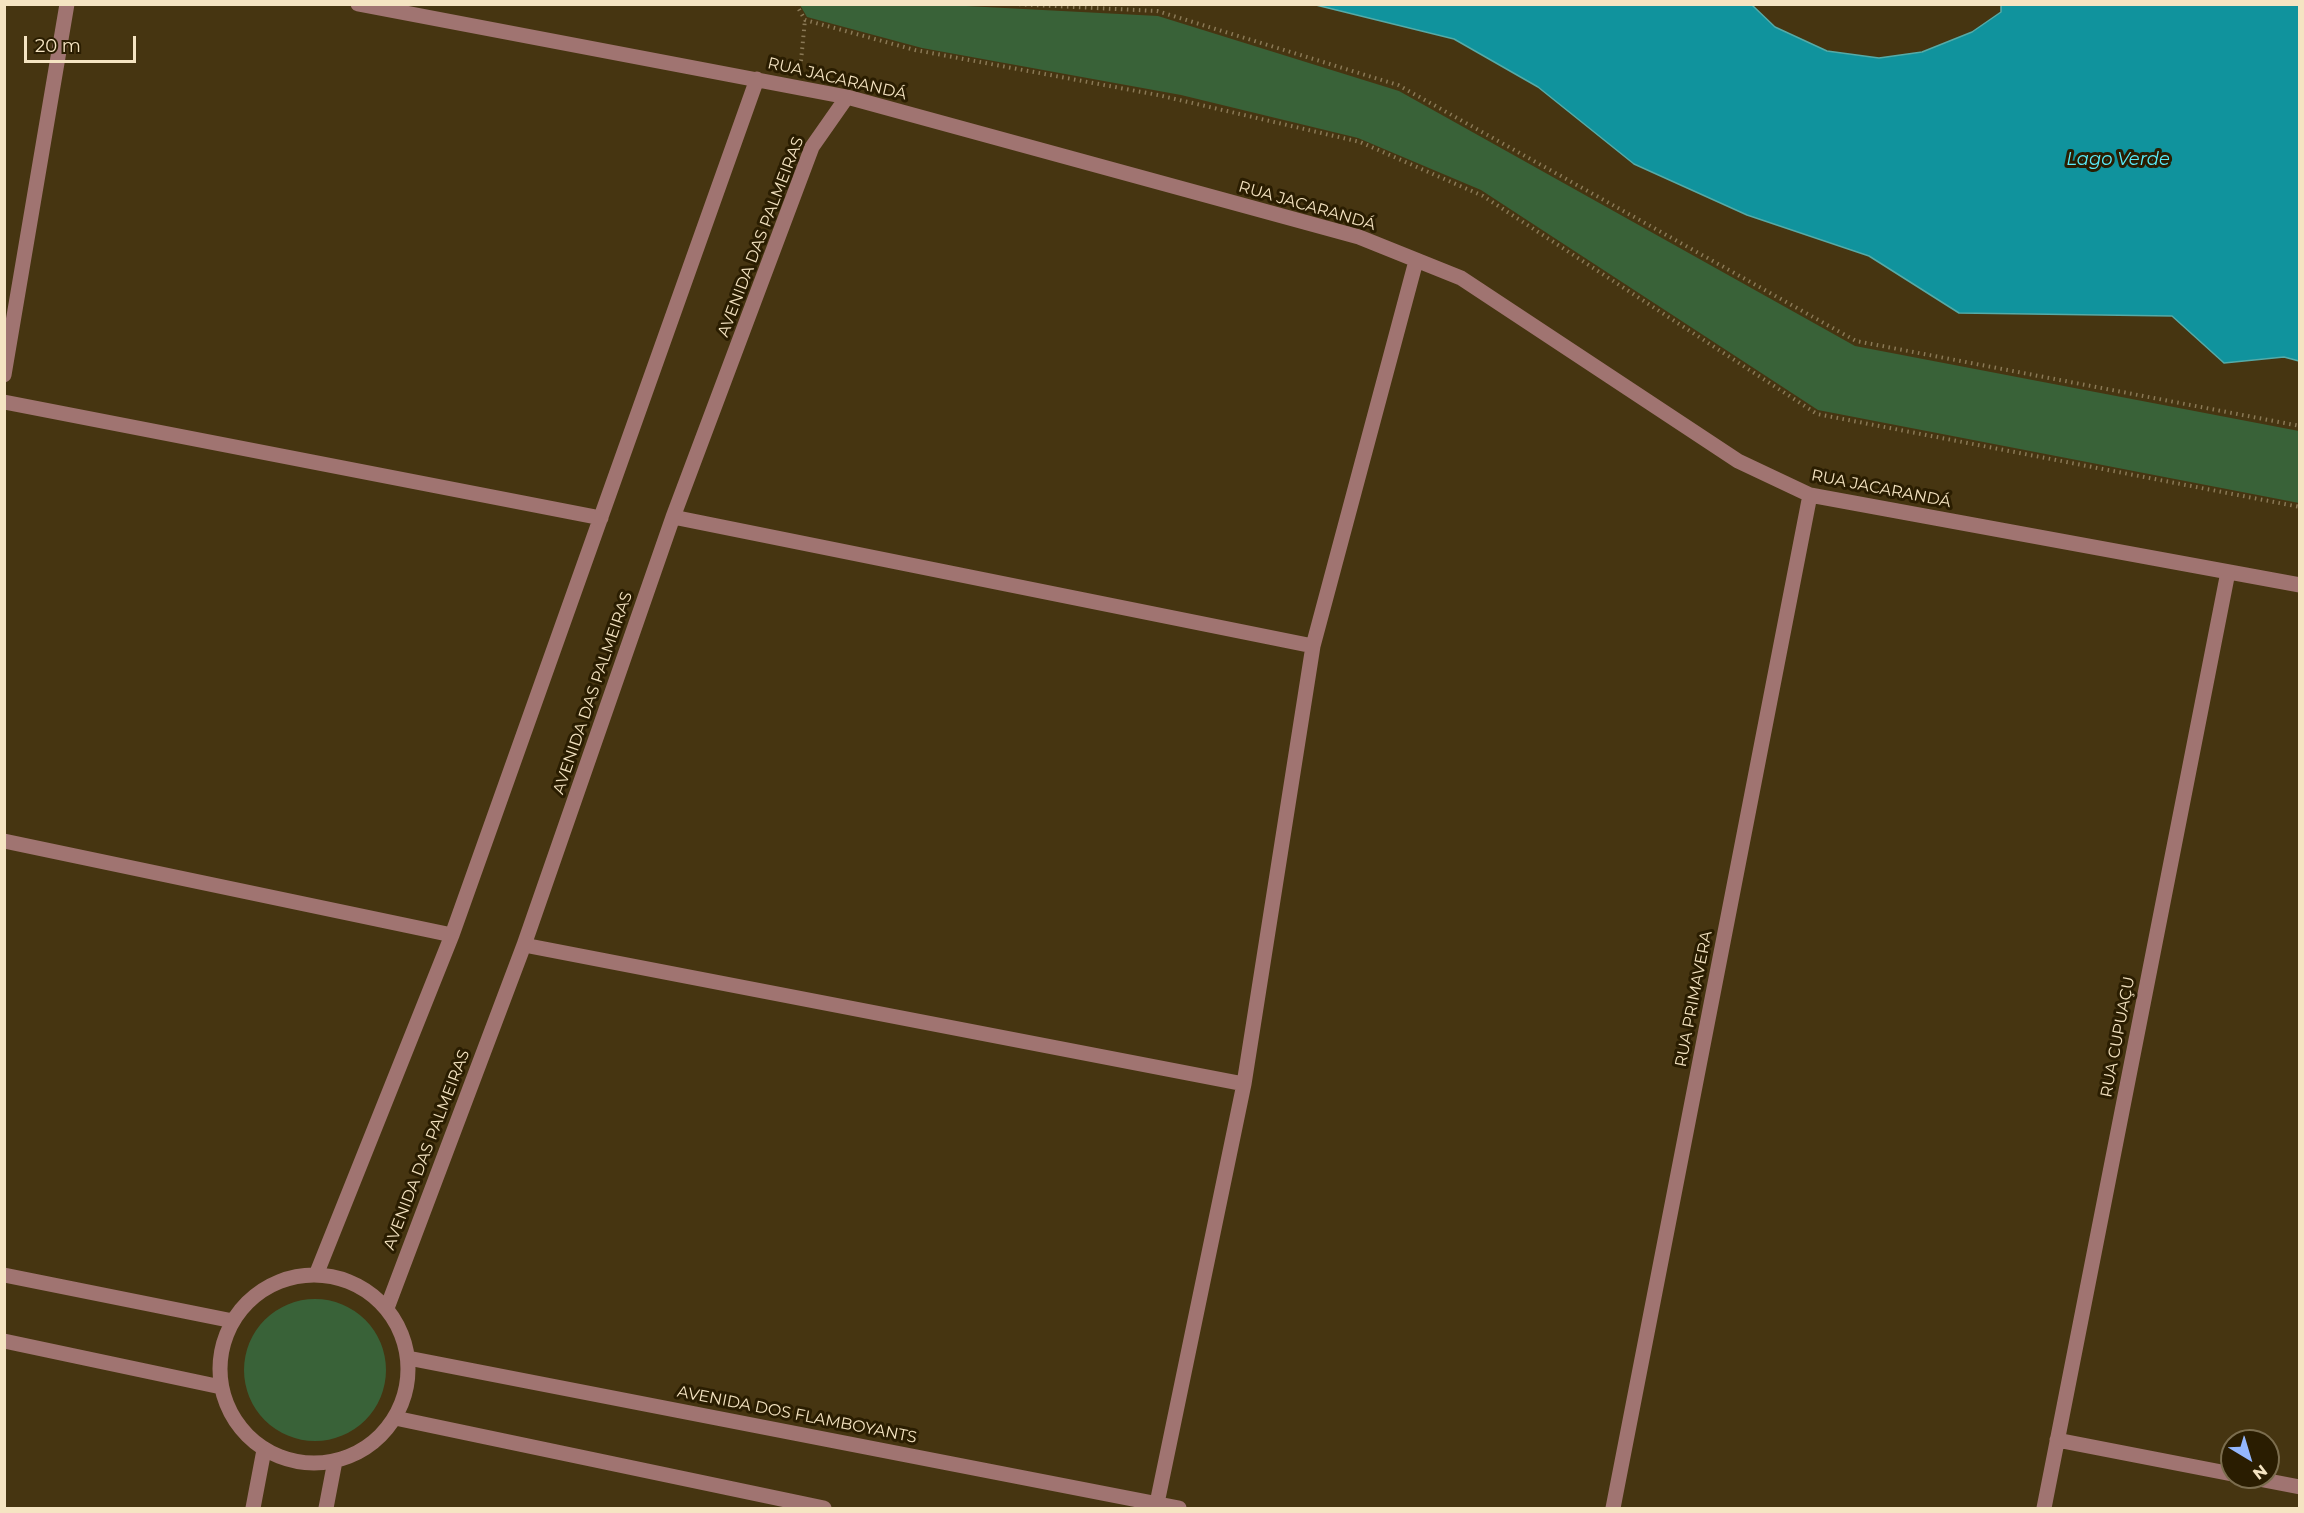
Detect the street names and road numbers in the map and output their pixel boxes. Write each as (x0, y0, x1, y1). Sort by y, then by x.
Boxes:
street label: RUA JACARANDÁ (766, 54, 908, 104)
street label: AVENIDA DAS PALMEIRAS (714, 134, 808, 340)
street label: RUA JACARANDÁ (1236, 177, 1378, 235)
street label: RUA JACARANDÁ (1810, 466, 1952, 512)
street label: AVENIDA DAS PALMEIRAS (549, 589, 637, 797)
street label: RUA PRIMAVERA (1671, 929, 1717, 1069)
street label: RUA CUPUAÇU (2097, 975, 2139, 1099)
street label: AVENIDA DAS PALMEIRAS (380, 1047, 474, 1253)
street label: AVENIDA DOS FLAMBOYANTS (676, 1382, 918, 1448)

